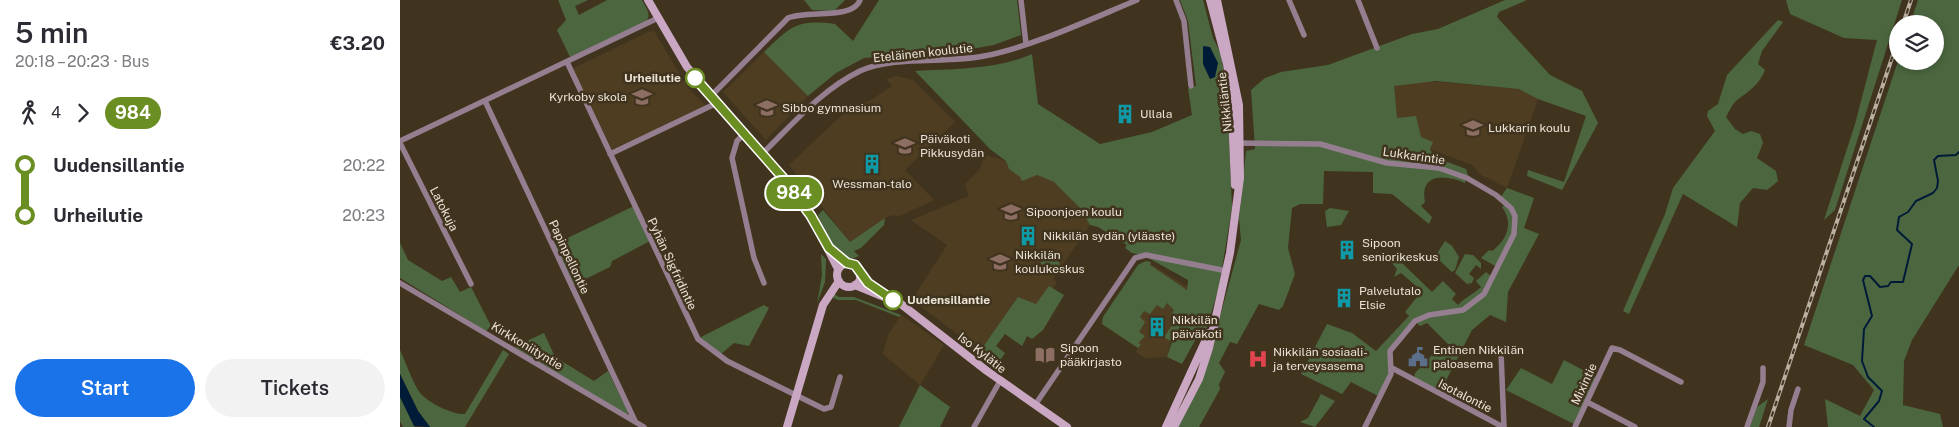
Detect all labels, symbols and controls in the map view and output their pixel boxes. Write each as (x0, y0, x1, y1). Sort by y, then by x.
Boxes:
map controls (1889, 15, 1944, 70)
button: layers (1889, 15, 1944, 70)
text: 5 min (15, 16, 88, 49)
text: €3.20 (330, 32, 385, 54)
street label: Eteläinen koulutie (872, 41, 974, 65)
text: 20:18 – 20:23 · Bus (15, 52, 149, 71)
marker: Urheilutie (685, 68, 705, 88)
place label: Urheilutie (624, 71, 681, 85)
street label: Nikkiläntie (1215, 71, 1235, 133)
school or university icon: Kyrkoby skola (631, 86, 653, 108)
place label: Kyrkoby skola (549, 90, 627, 104)
school or university icon: Sibbo gymnasium (756, 97, 778, 119)
icon: walk (15, 99, 43, 127)
icon: forward (69, 99, 97, 127)
place label: Sibbo gymnasium (782, 101, 881, 115)
text: 984 (115, 102, 151, 123)
text: 4 (51, 103, 61, 122)
building icon: Ullala (1114, 103, 1136, 125)
place label: Ullala (1140, 107, 1172, 121)
school or university icon: Lukkarin koulu (1462, 117, 1484, 139)
place label: Lukkarin koulu (1488, 121, 1570, 135)
place label: Päiväkoti Pikkusydän (920, 132, 984, 160)
school or university icon: Päiväkoti Pikkusydän (894, 135, 916, 157)
street label: Lukkarintie (1382, 145, 1446, 167)
building icon: Wessman-talo (861, 153, 883, 175)
text: Uudensillantie (53, 154, 185, 176)
text: 20:22 (343, 156, 385, 175)
line badge: 984 (765, 177, 823, 209)
place label: Wessman-talo (832, 177, 912, 191)
text: 984 (776, 182, 812, 203)
street label: Latokuja (427, 185, 461, 233)
school or university icon: Sipoonjoen koulu (1000, 201, 1022, 223)
text: Urheilutie (53, 204, 143, 226)
place label: Sipoonjoen koulu (1026, 205, 1122, 219)
text: 20:23 (342, 206, 385, 225)
street label: Pyhän Sigfridintie (645, 216, 700, 312)
street label: Papinpellontie (546, 218, 592, 296)
building icon: Nikkilän sydän (yläaste) (1017, 225, 1039, 247)
place label: Nikkilän sydän (yläaste) (1043, 229, 1175, 243)
place label: Sipoon seniorikeskus (1362, 236, 1438, 264)
building icon: Sipoon seniorikeskus (1336, 239, 1358, 261)
place label: Nikkilän koulukeskus (1015, 248, 1085, 276)
school or university icon: Nikkilän koulukeskus (989, 251, 1011, 273)
place label: Palvelutalo Elsie (1359, 284, 1421, 312)
building icon: Palvelutalo Elsie (1333, 287, 1355, 309)
marker: Uudensillantie (883, 290, 903, 310)
place label: Uudensillantie (907, 293, 990, 307)
place label: Nikkilän päiväkoti (1172, 313, 1222, 341)
building icon: Nikkilän päiväkoti (1146, 316, 1168, 338)
street label: Kirkkoniityntie (489, 319, 566, 373)
street label: Iso Kylätie (955, 330, 1009, 376)
place label: Sipoon pääkirjasto (1060, 341, 1122, 369)
place label: Entinen Nikkilän paloasema (1433, 343, 1524, 371)
library icon: Sipoon pääkirjasto (1034, 344, 1056, 366)
place label: Nikkilän sosiaali- ja terveysasema (1272, 345, 1368, 373)
public building icon: Entinen Nikkilän paloasema (1407, 346, 1429, 368)
hospital icon: Nikkilän sosiaali- ja terveysasema (1247, 348, 1269, 370)
button: Start (15, 359, 195, 417)
button: Tickets (205, 359, 385, 417)
street label: Mixintie (1568, 361, 1600, 407)
street label: Isotalontie (1436, 376, 1494, 416)

